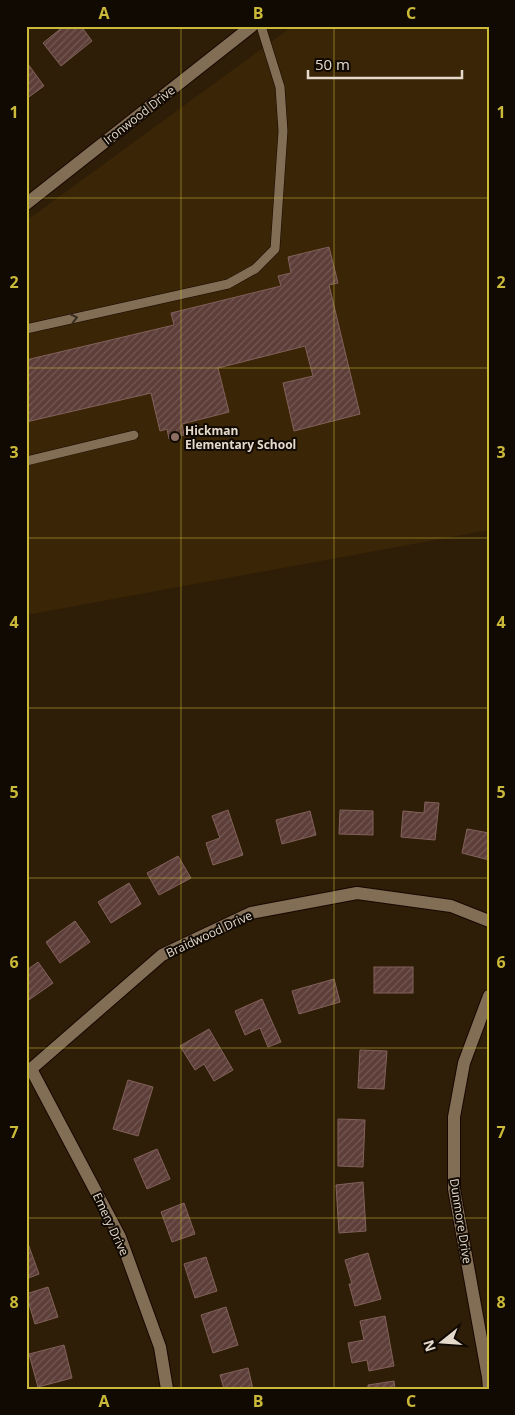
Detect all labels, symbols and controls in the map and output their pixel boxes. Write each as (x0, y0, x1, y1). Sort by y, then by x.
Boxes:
text: A (98, 2, 110, 24)
text: B (253, 2, 263, 24)
text: C (406, 2, 416, 24)
scale bar (308, 48, 461, 80)
text: 50 m (315, 54, 350, 74)
street label: Ironwood Drive (100, 82, 178, 148)
text: 1 (9, 101, 19, 123)
text: 1 (496, 101, 506, 123)
text: 2 (9, 271, 19, 293)
text: 2 (496, 271, 506, 293)
one-way arrow (69, 313, 78, 324)
place label: Hickman Elementary School (185, 422, 296, 453)
marker: Hickman Elementary School (169, 431, 181, 443)
text: 3 (9, 441, 19, 463)
text: 3 (496, 441, 506, 463)
text: 4 (9, 611, 19, 633)
text: 4 (496, 611, 506, 633)
text: 5 (9, 781, 19, 803)
text: 5 (496, 781, 506, 803)
street label: Braidwood Drive (163, 906, 255, 961)
text: 6 (9, 951, 19, 973)
text: 6 (496, 951, 506, 973)
text: 7 (9, 1121, 19, 1143)
text: 7 (496, 1121, 506, 1143)
street label: Dunmore Drive (446, 1177, 476, 1265)
street label: Emery Drive (89, 1190, 133, 1259)
text: 8 (9, 1291, 19, 1313)
text: 8 (496, 1291, 506, 1313)
north arrow (418, 1318, 468, 1368)
text: N (418, 1338, 440, 1354)
text: A (98, 1390, 110, 1412)
text: B (253, 1390, 263, 1412)
text: C (406, 1390, 416, 1412)

